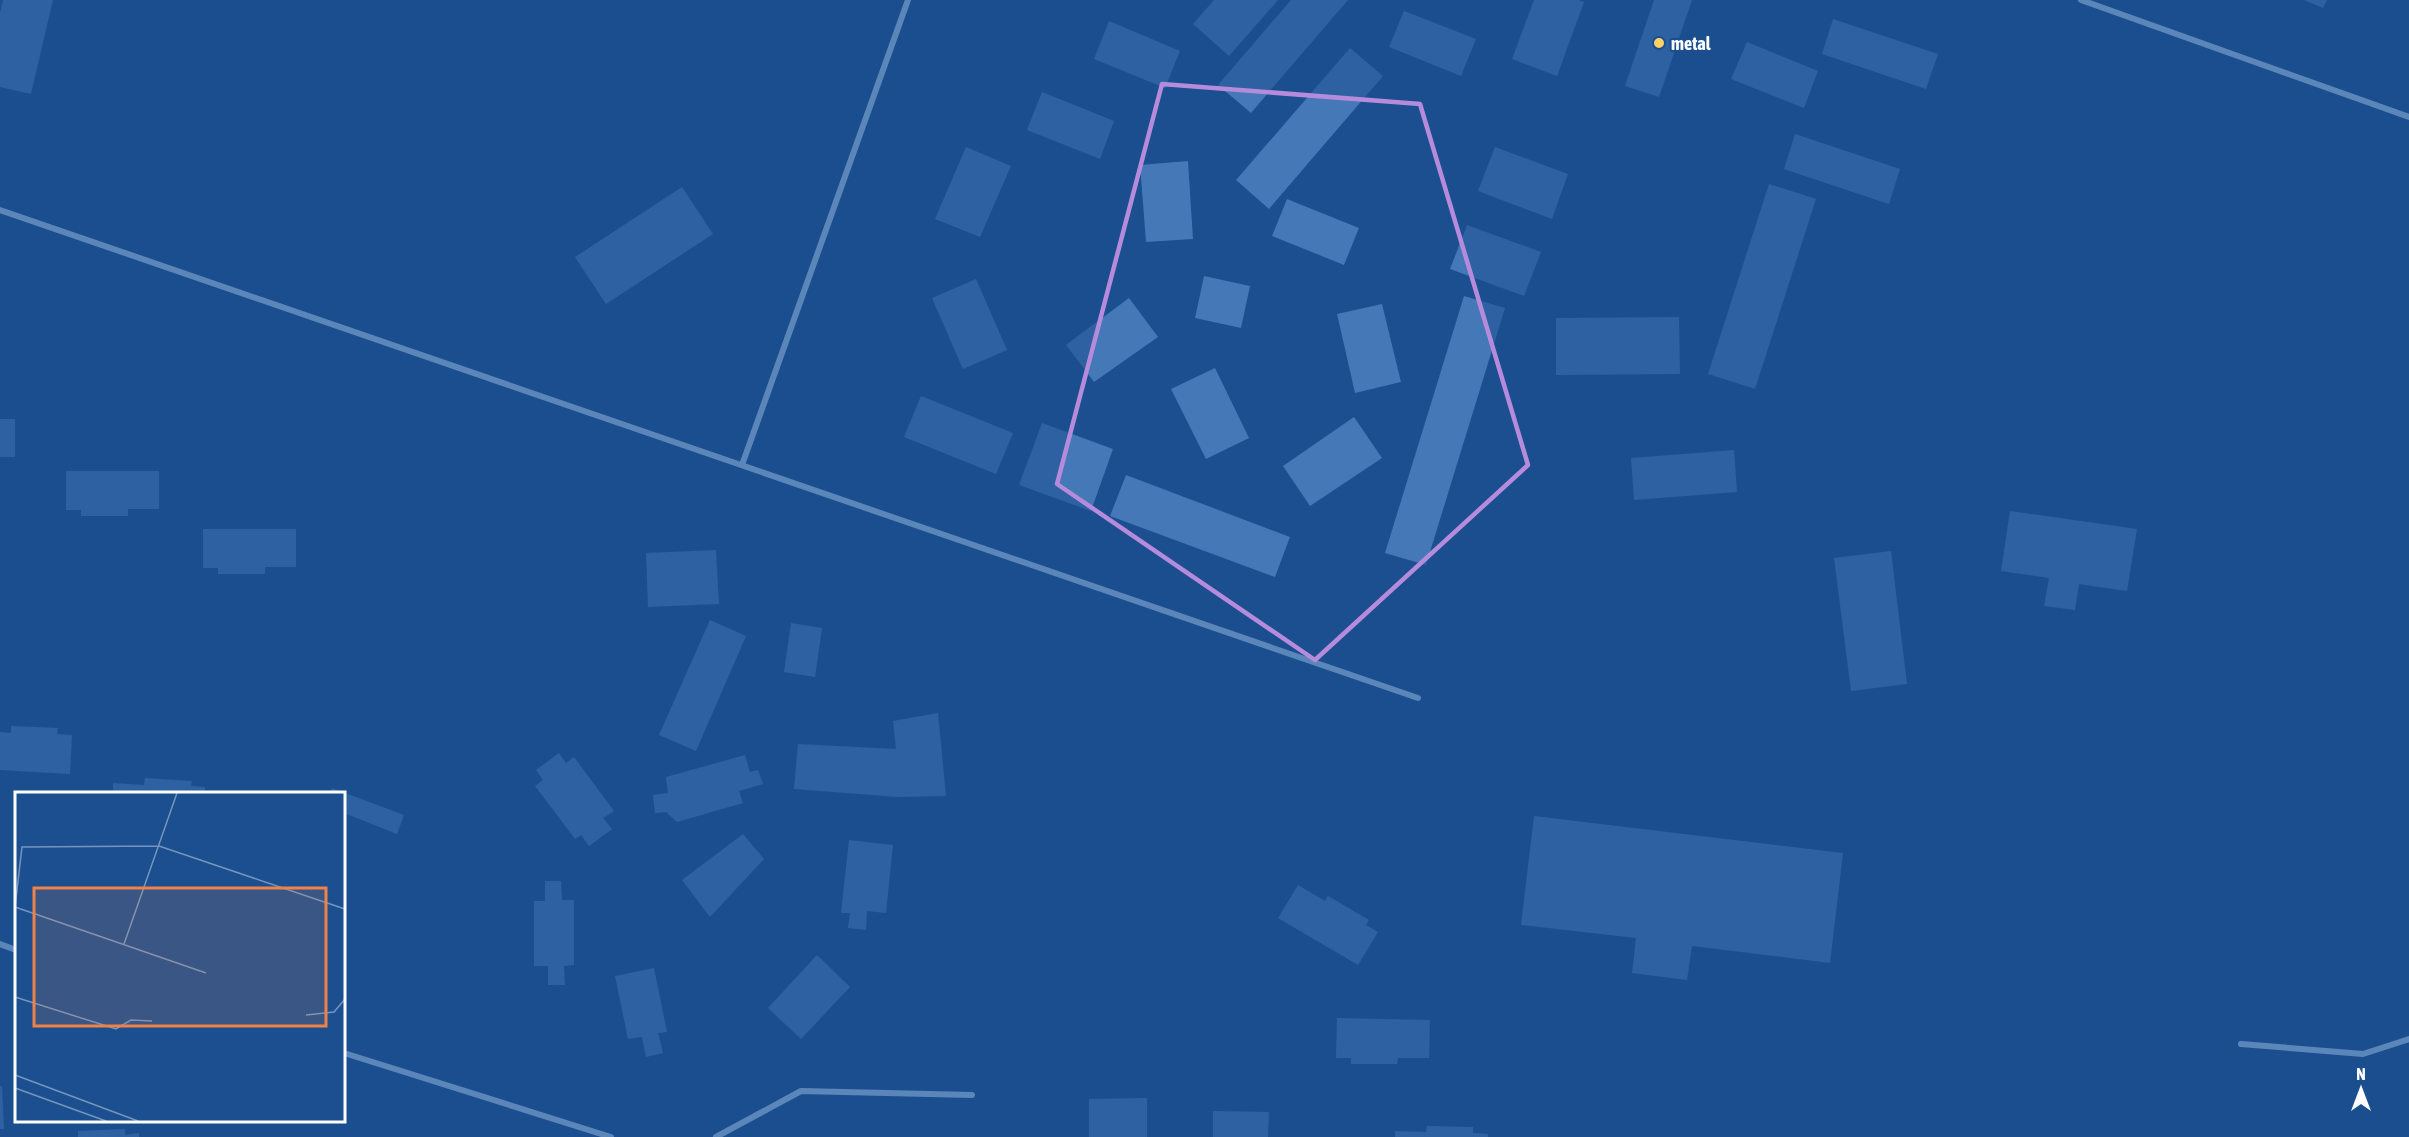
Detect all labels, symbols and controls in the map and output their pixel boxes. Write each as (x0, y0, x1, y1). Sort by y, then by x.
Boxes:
place label: metal (1671, 33, 1711, 54)
marker: metal (1652, 36, 1666, 50)
inset map (15, 792, 345, 1122)
north arrow (2331, 1059, 2391, 1119)
text: N (2356, 1065, 2366, 1083)

